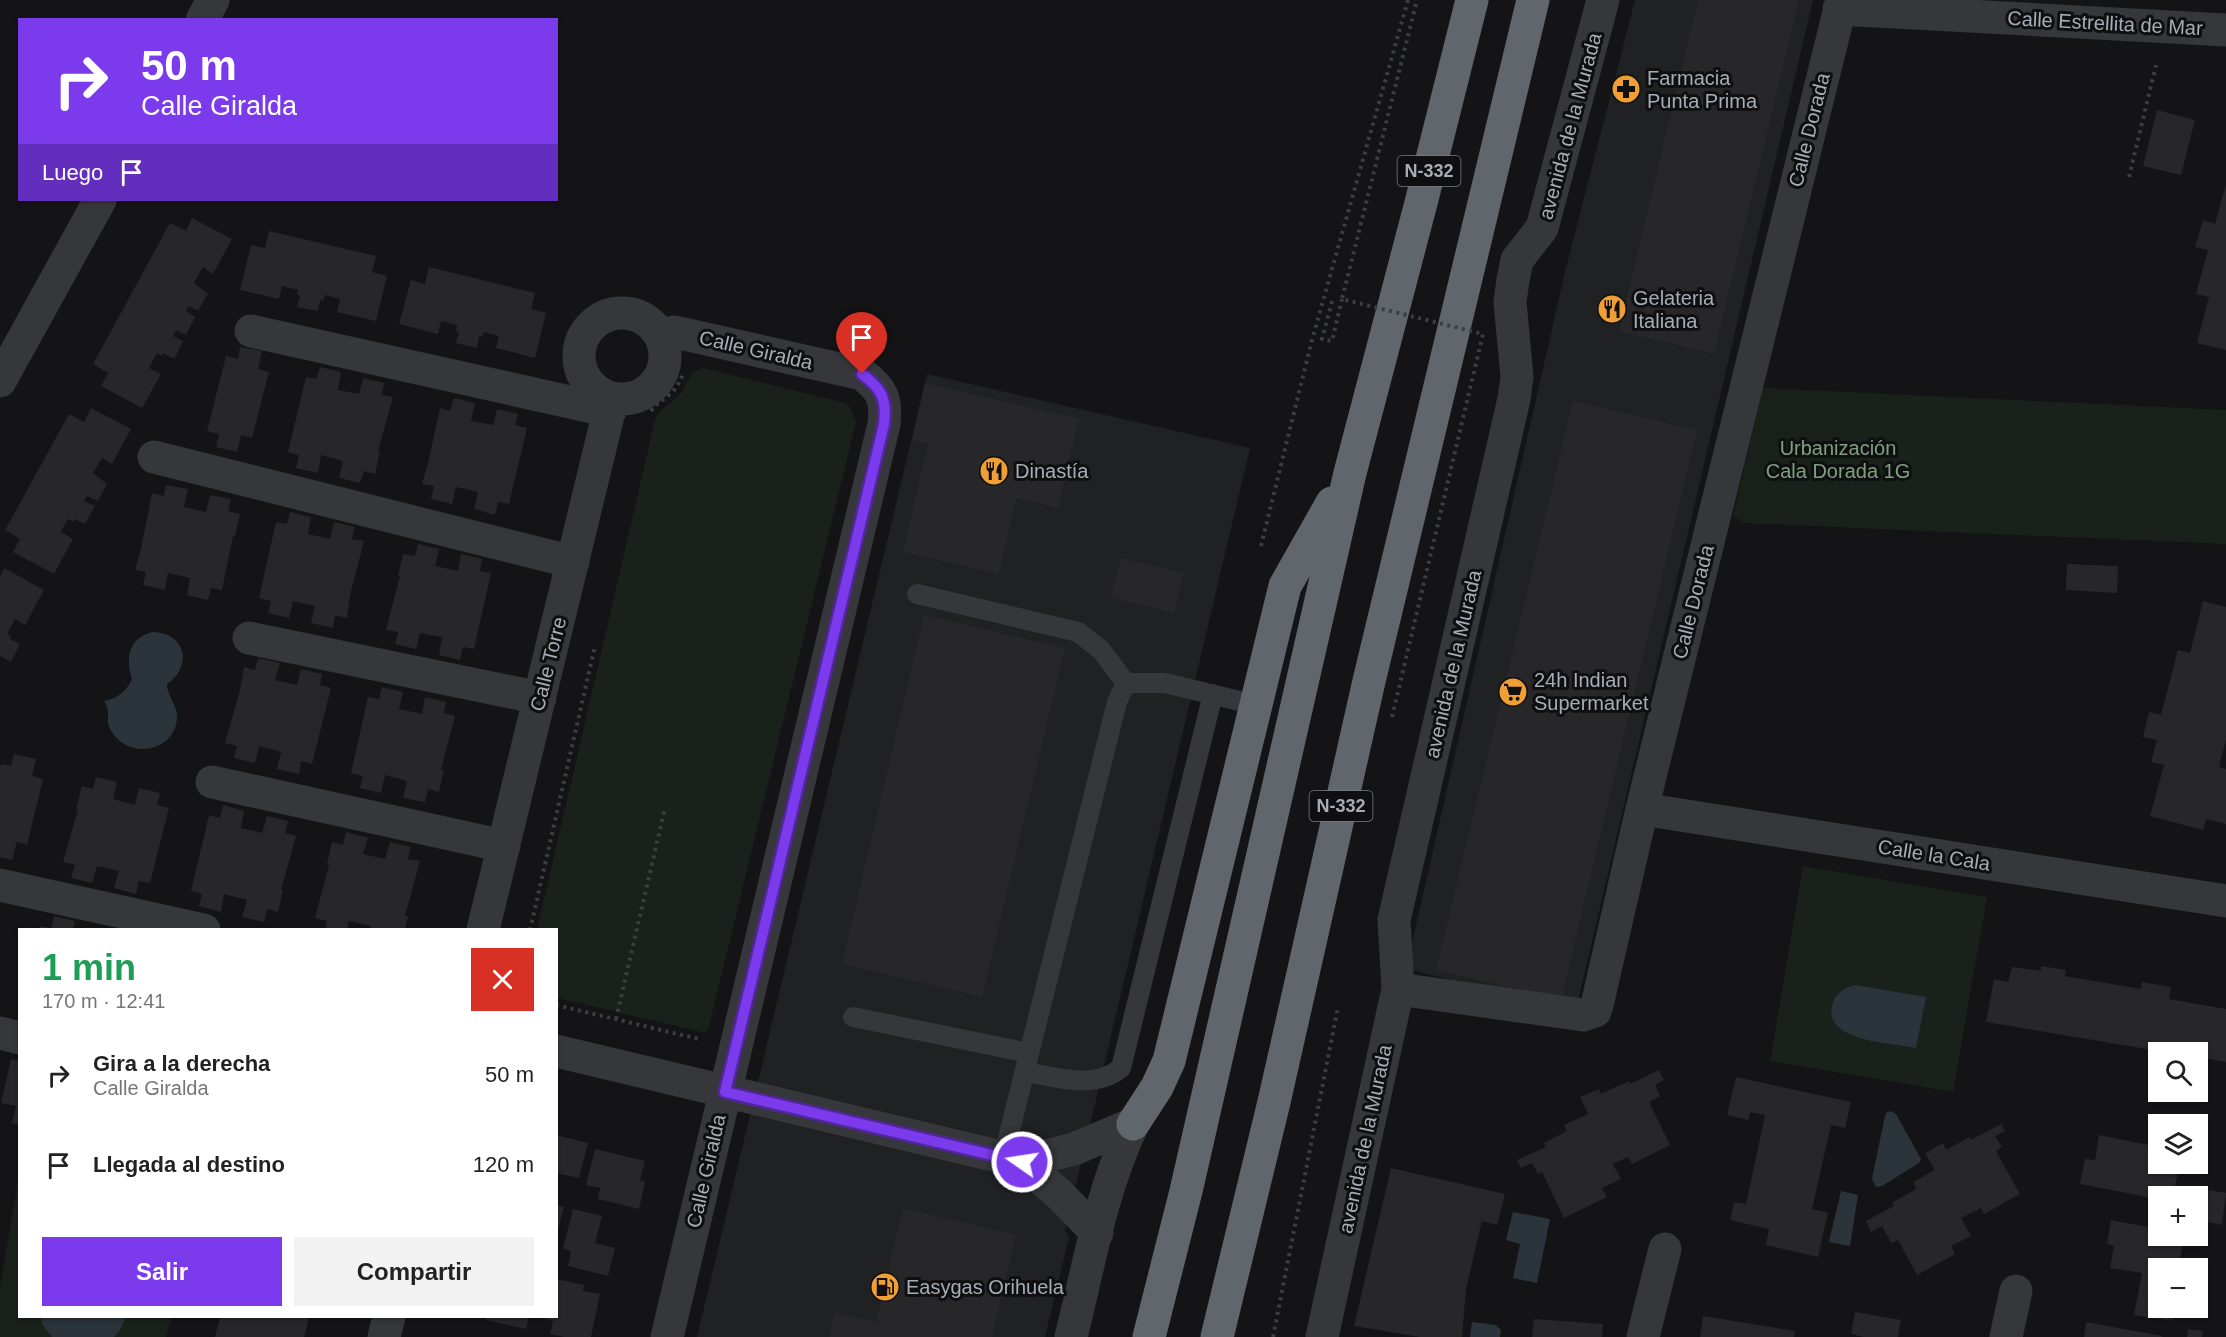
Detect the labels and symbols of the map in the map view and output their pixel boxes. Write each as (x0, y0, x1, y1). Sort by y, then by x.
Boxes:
street label: Calle Estrellita de Mar (2007, 7, 2204, 39)
street label: avenida de la Murada (1534, 29, 1606, 222)
place label: Farmacia Punta Prima (1647, 67, 1758, 112)
street label: Calle Dorada (1784, 70, 1834, 189)
pharmacy icon: Farmacia Punta Prima (1610, 73, 1642, 105)
road number: N-332 (1398, 156, 1460, 186)
place label: Gelateria Italiana (1633, 287, 1715, 332)
restaurant icon: Gelateria Italiana (1596, 293, 1628, 325)
pin (836, 312, 887, 374)
street label: Calle Giralda (697, 326, 816, 374)
park label: Urbanización Cala Dorada 1G (1766, 437, 1910, 482)
restaurant icon: Dinastía (978, 455, 1010, 487)
place label: Dinastía (1015, 460, 1089, 482)
street label: Calle Dorada (1668, 542, 1718, 661)
street label: avenida de la Murada (1421, 567, 1486, 760)
street label: Calle Torre (526, 615, 570, 713)
place label: 24h Indian Supermarket (1534, 669, 1649, 714)
supermarket icon: 24h Indian Supermarket (1497, 676, 1529, 708)
road number: N-332 (1310, 791, 1372, 821)
street label: Calle la Cala (1876, 835, 1993, 875)
street label: avenida de la Murada (1334, 1042, 1396, 1235)
street label: Calle Giralda (682, 1111, 730, 1230)
position arrow (990, 1130, 1054, 1194)
fuel station icon: Easygas Orihuela (869, 1271, 901, 1303)
place label: Easygas Orihuela (906, 1276, 1065, 1298)

